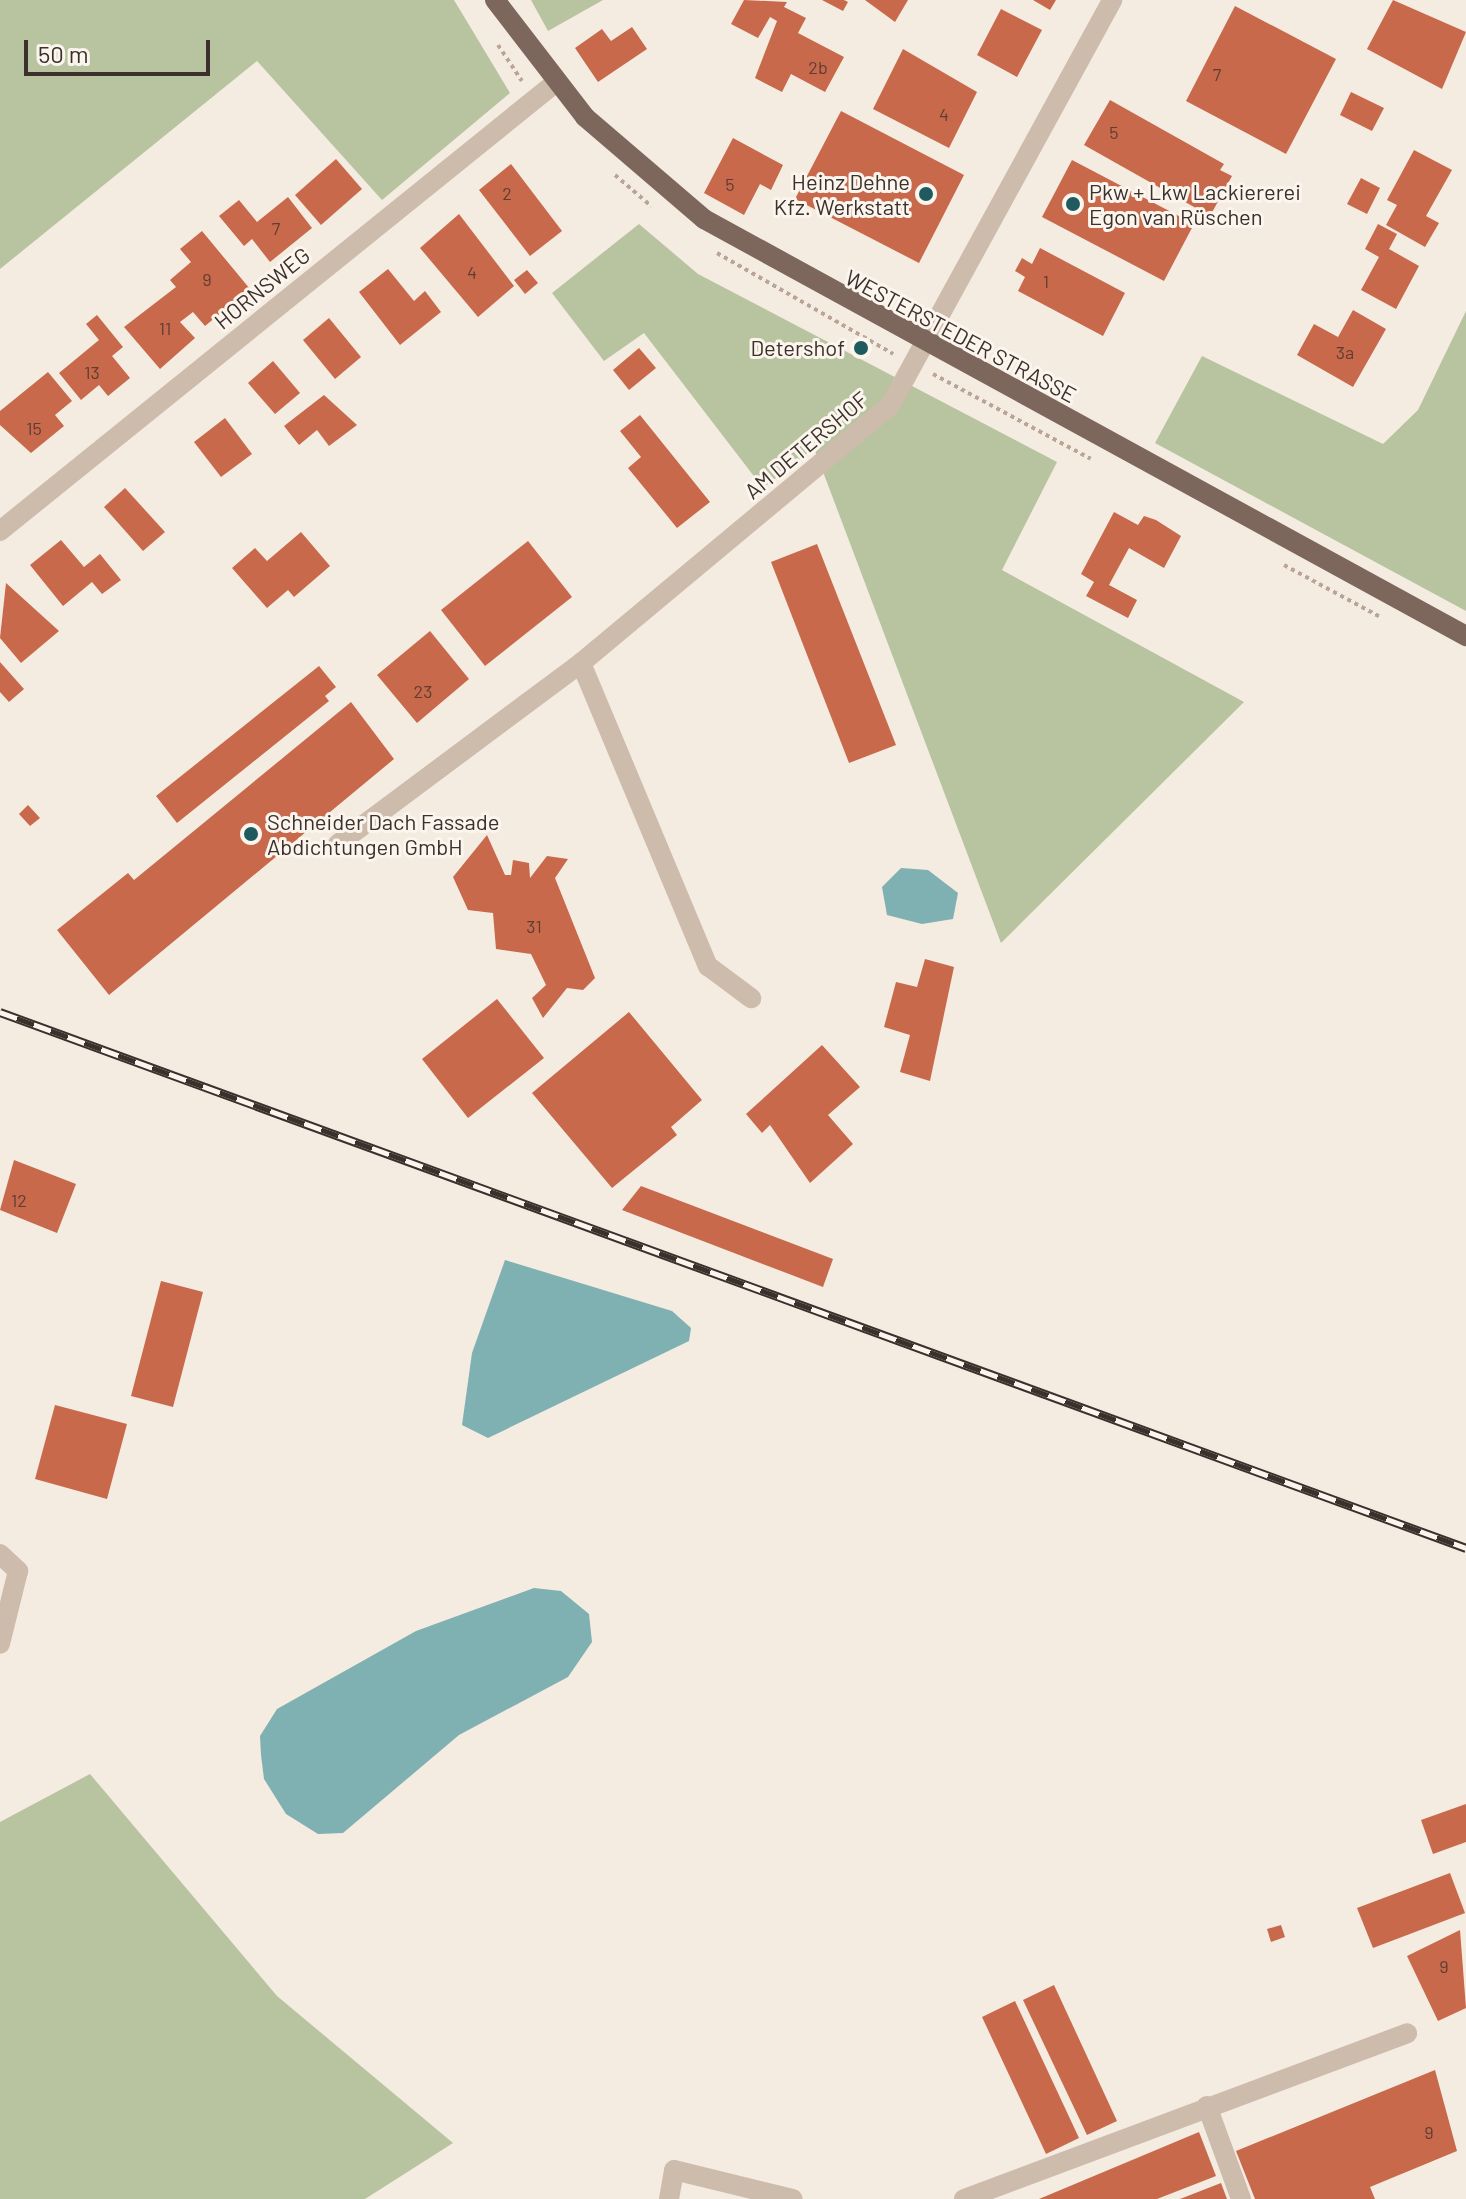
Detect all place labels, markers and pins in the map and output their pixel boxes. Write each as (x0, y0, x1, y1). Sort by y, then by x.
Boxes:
place label: Heinz Dehne Kfz. Werkstatt (774, 168, 910, 220)
place label: Pkw + Lkw Lackiererei Egon van Rüschen (1089, 178, 1301, 230)
marker: Heinz Dehne Kfz. Werkstatt (917, 185, 935, 203)
marker: Pkw + Lkw Lackiererei Egon van Rüschen (1064, 195, 1082, 213)
place label: Detershof (751, 335, 845, 361)
marker: Detershof (852, 339, 870, 357)
place label: Schneider Dach Fassade Abdichtungen GmbH (267, 808, 500, 860)
marker: Schneider Dach Fassade Abdichtungen GmbH (242, 825, 260, 843)

